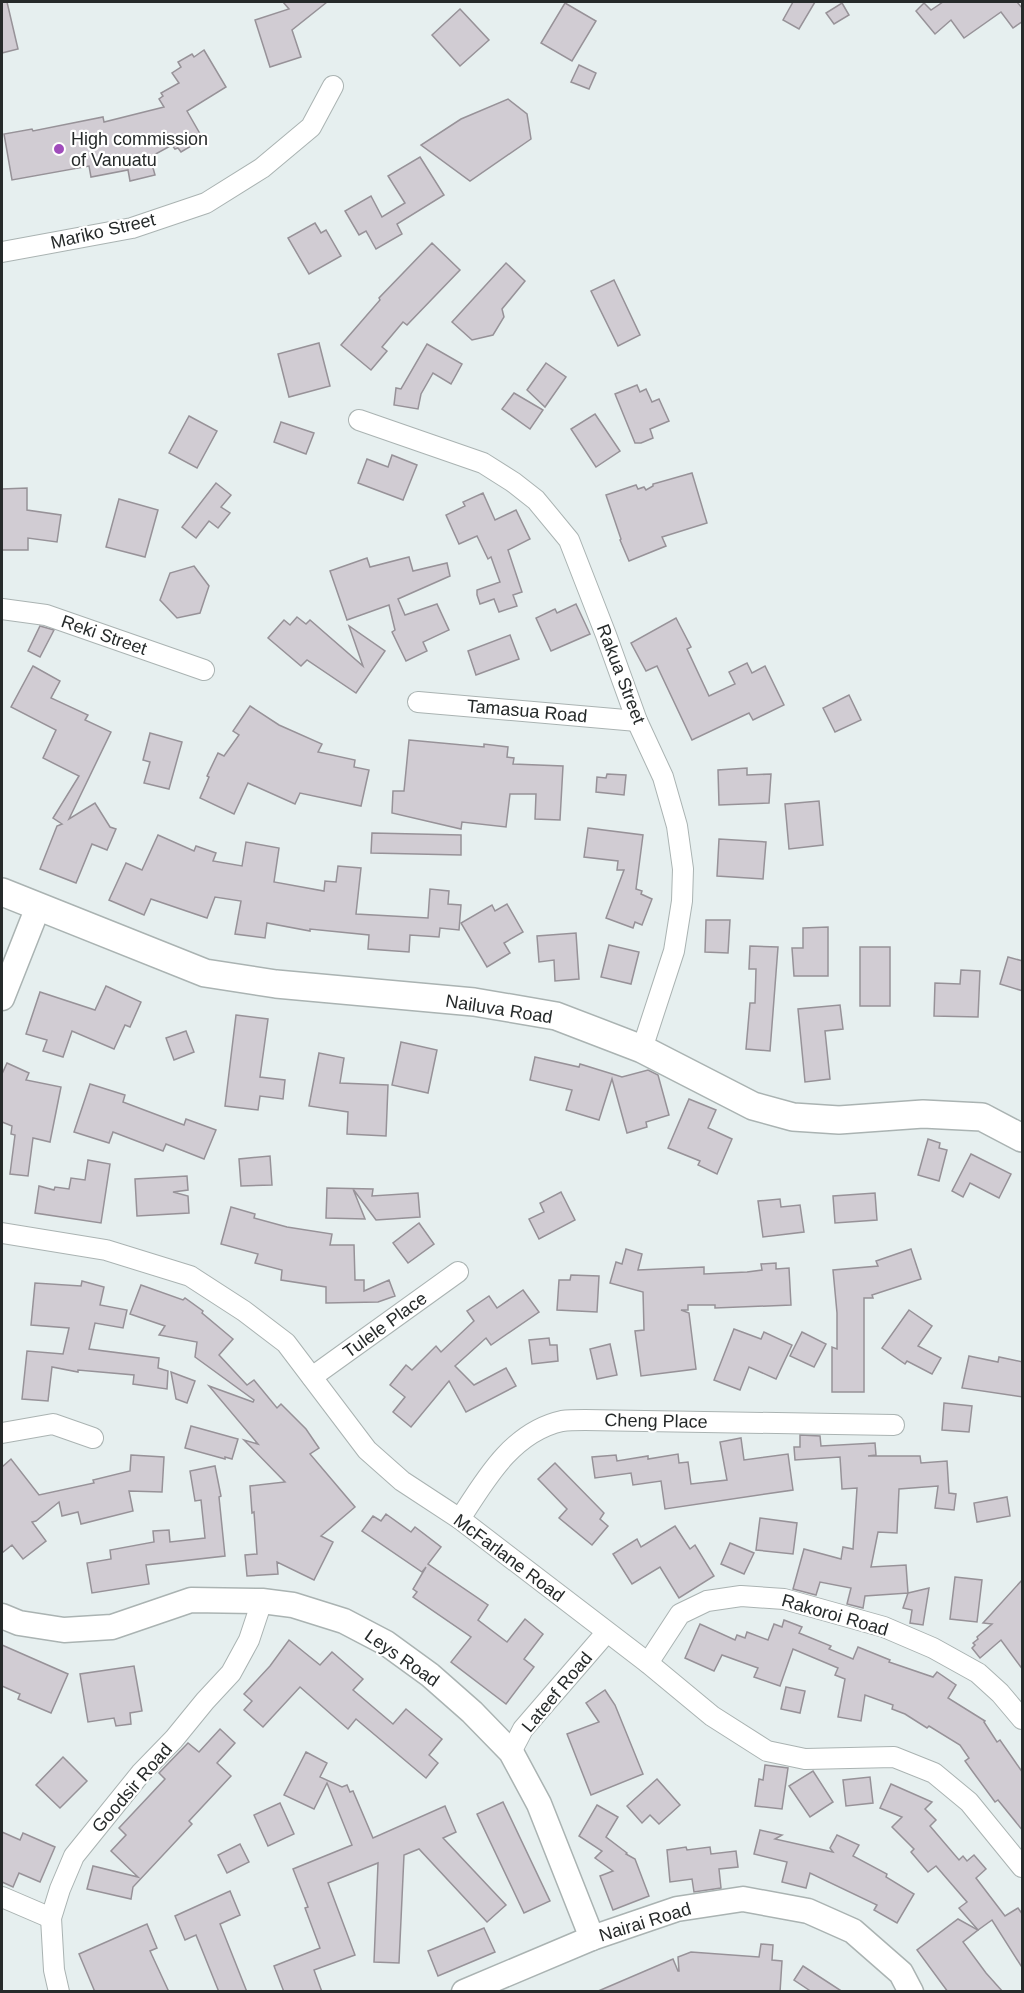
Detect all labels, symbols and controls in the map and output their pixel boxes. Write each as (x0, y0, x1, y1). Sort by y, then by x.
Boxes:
place label: High commission of Vanuatu (71, 129, 208, 170)
marker: High commission of Vanuatu (52, 142, 66, 156)
street label: Mariko Street (49, 209, 157, 253)
street label: Reki Street (59, 611, 149, 659)
street label: Rakua Street (593, 621, 649, 727)
street label: Tamasua Road (466, 696, 588, 726)
street label: Nailuva Road (444, 991, 554, 1027)
street label: Tulele Place (339, 1288, 431, 1362)
street label: Cheng Place (604, 1410, 708, 1432)
street label: McFarlane Road (450, 1510, 568, 1606)
street label: Rakoroi Road (779, 1590, 891, 1640)
street label: Leys Road (361, 1625, 443, 1691)
street label: Lateef Road (518, 1648, 596, 1736)
street label: Goodsir Road (88, 1740, 176, 1836)
street label: Nairai Road (597, 1899, 693, 1945)

